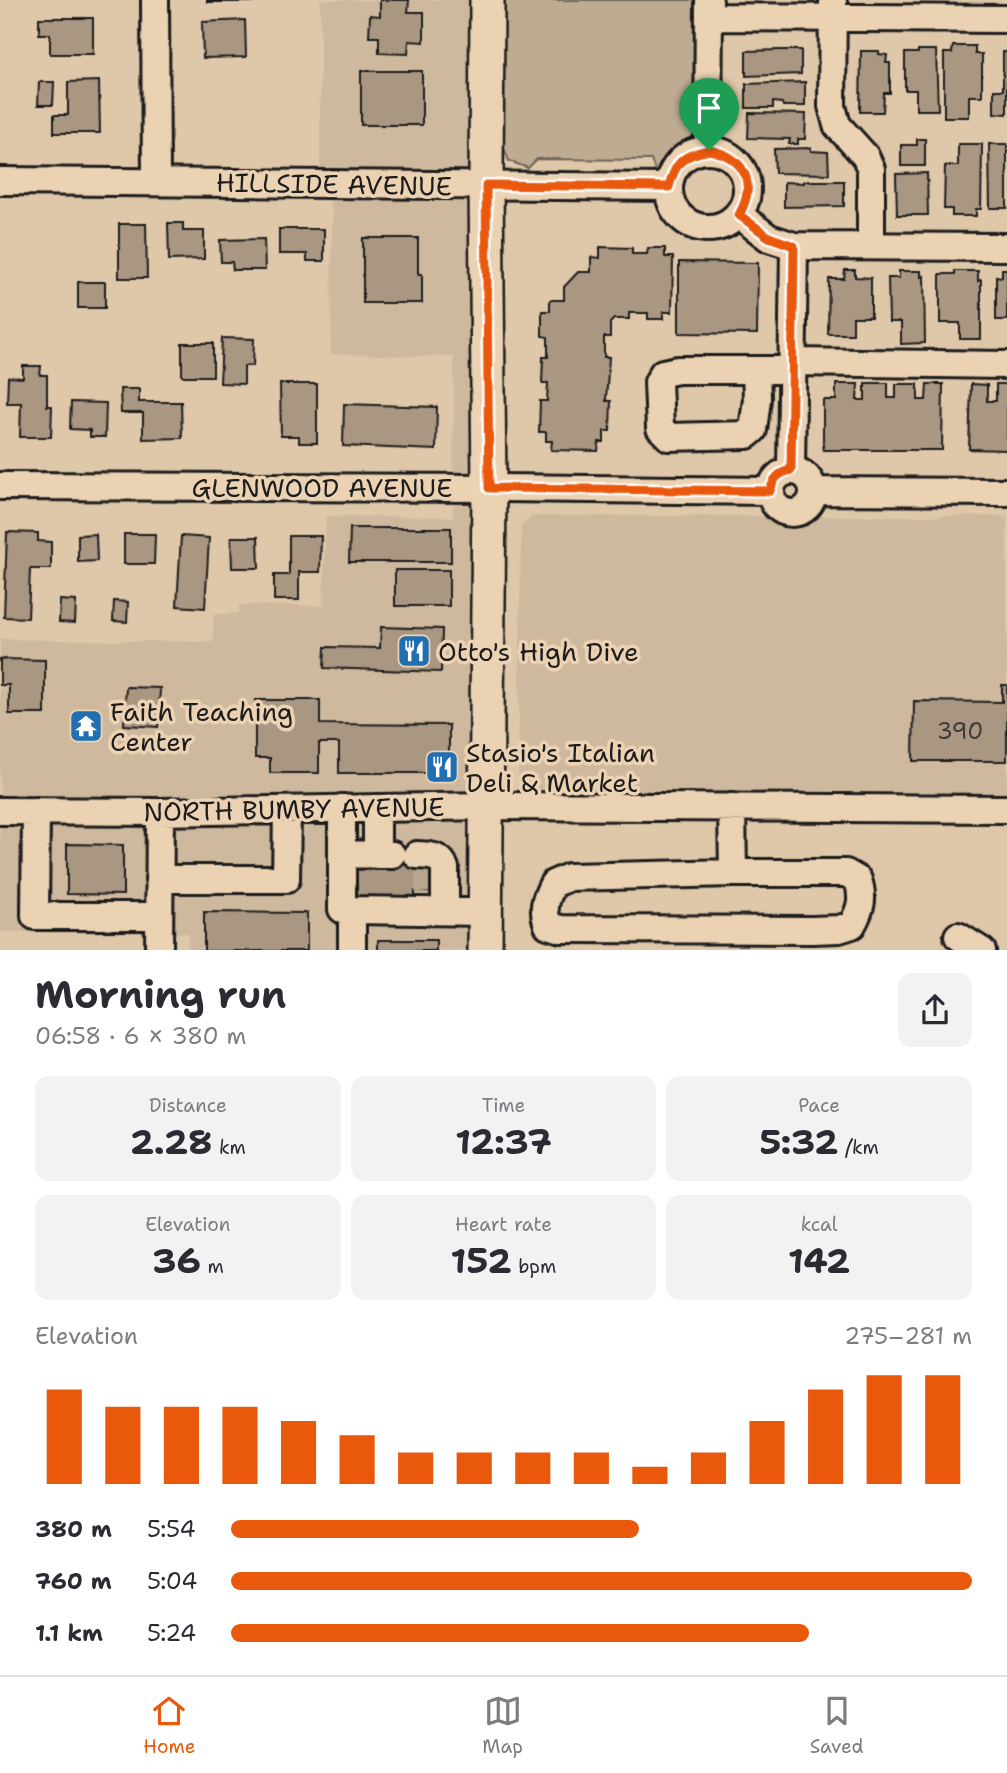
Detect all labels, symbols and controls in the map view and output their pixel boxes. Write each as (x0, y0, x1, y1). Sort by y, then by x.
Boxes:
pin (679, 78, 739, 150)
icon: arrive (690, 89, 728, 127)
street label: HILLSIDE AVENUE (216, 164, 452, 204)
street label: GLENWOOD AVENUE (192, 470, 453, 505)
restaurant icon: Otto's High Dive (395, 632, 433, 670)
place label: Otto's High Dive (438, 634, 639, 669)
place label: Faith Teaching Center (110, 694, 293, 759)
temple icon: Faith Teaching Center (67, 707, 105, 745)
house number: 390 (937, 716, 983, 746)
place label: Stasio's Italian Deli & Market (466, 735, 655, 800)
restaurant icon: Stasio's Italian Deli & Market (423, 748, 461, 786)
street label: NORTH BUMBY AVENUE (143, 789, 445, 829)
text: Morning run (35, 969, 286, 1020)
button: share (898, 973, 972, 1047)
text: 06:58 · 6 × 380 m (35, 1021, 246, 1051)
text: Distance (149, 1093, 227, 1118)
text: Time (482, 1093, 525, 1118)
text: Pace (798, 1093, 840, 1118)
text: 2.28 (130, 1118, 212, 1165)
text: 12:37 (455, 1118, 552, 1165)
text: 5:32 (759, 1118, 838, 1165)
text: km (212, 1135, 246, 1160)
text: /km (838, 1135, 879, 1160)
text: Elevation (145, 1212, 230, 1237)
text: Heart rate (455, 1212, 552, 1237)
text: kcal (801, 1212, 838, 1237)
text: 36 (152, 1237, 201, 1284)
text: 152 (451, 1237, 512, 1284)
text: 142 (788, 1237, 850, 1284)
text: m (201, 1254, 224, 1279)
text: bpm (512, 1254, 556, 1279)
text: Elevation (35, 1321, 138, 1351)
text: 275–281 m (844, 1321, 972, 1351)
text: 380 m (35, 1514, 112, 1544)
text: 5:54 (147, 1514, 196, 1544)
text: 760 m (35, 1566, 112, 1596)
text: 5:04 (147, 1566, 197, 1596)
text: 1.1 km (35, 1618, 103, 1648)
text: 5:24 (147, 1618, 196, 1648)
tab: Home (143, 1692, 196, 1759)
tab: Map (482, 1692, 523, 1759)
tab: Saved (810, 1692, 864, 1759)

